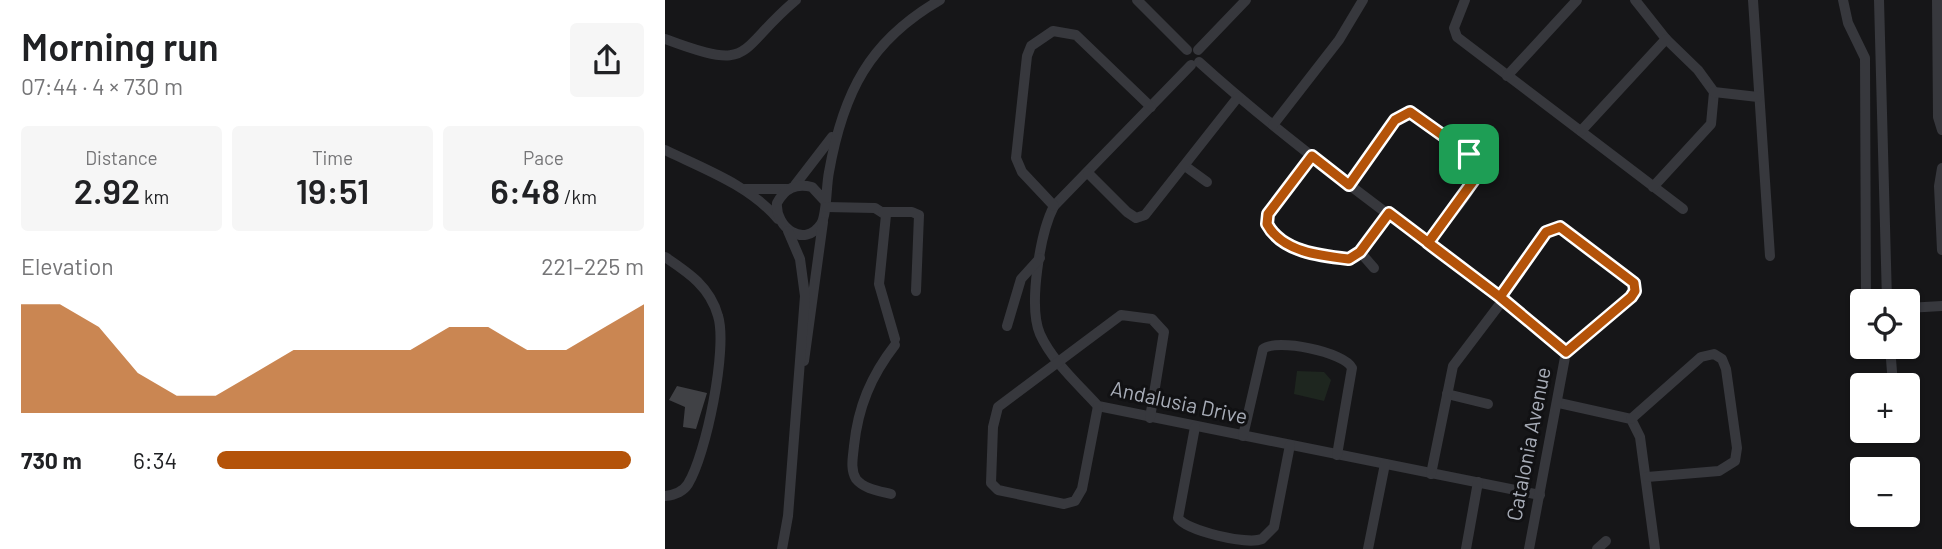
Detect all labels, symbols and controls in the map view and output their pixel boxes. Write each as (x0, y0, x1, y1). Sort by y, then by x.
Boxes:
text: Morning run (21, 23, 219, 69)
button: share (570, 23, 644, 97)
text: 07:44 · 4 × 730 m (21, 72, 183, 100)
pin (1439, 124, 1499, 184)
icon: arrive (1450, 135, 1488, 173)
text: Distance (85, 146, 158, 169)
text: Time (312, 146, 353, 169)
text: Pace (523, 146, 564, 169)
text: 2.92 (74, 169, 140, 211)
text: 19:51 (296, 169, 369, 211)
text: 6:48 (490, 169, 560, 211)
text: km (140, 185, 169, 208)
text: /km (560, 185, 597, 208)
text: Elevation (21, 252, 114, 280)
text: 221–225 m (541, 252, 644, 280)
map controls (1850, 289, 1920, 527)
button: locate (1850, 289, 1920, 359)
street label: Catalonia Avenue (1500, 365, 1555, 523)
button: + (1850, 373, 1920, 443)
street label: Andalusia Drive (1109, 375, 1250, 428)
text: 730 m (21, 446, 82, 474)
text: 6:34 (133, 446, 177, 474)
button: − (1850, 457, 1920, 527)

